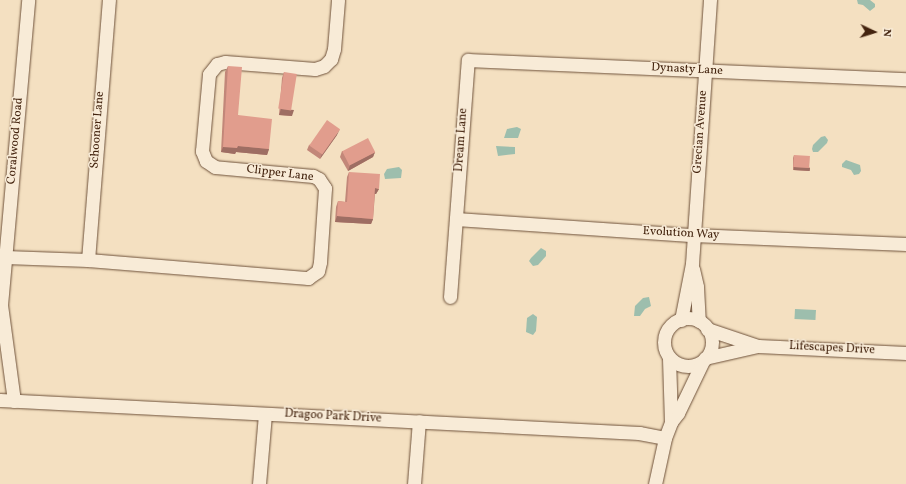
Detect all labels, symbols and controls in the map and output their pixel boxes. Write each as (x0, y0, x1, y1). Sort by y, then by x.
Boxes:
north arrow (854, 12, 894, 52)
text: N (879, 28, 894, 37)
street label: Dynasty Lane (651, 61, 723, 79)
street label: Grecian Avenue (691, 90, 711, 174)
street label: Schooner Lane (88, 91, 108, 169)
street label: Coralwood Road (5, 97, 27, 185)
street label: Dream Lane (453, 108, 471, 172)
street label: Clipper Lane (246, 163, 314, 185)
street label: Evolution Way (642, 225, 720, 243)
street label: Lifescapes Drive (789, 340, 875, 358)
street label: Dragoo Park Drive (284, 407, 382, 427)

